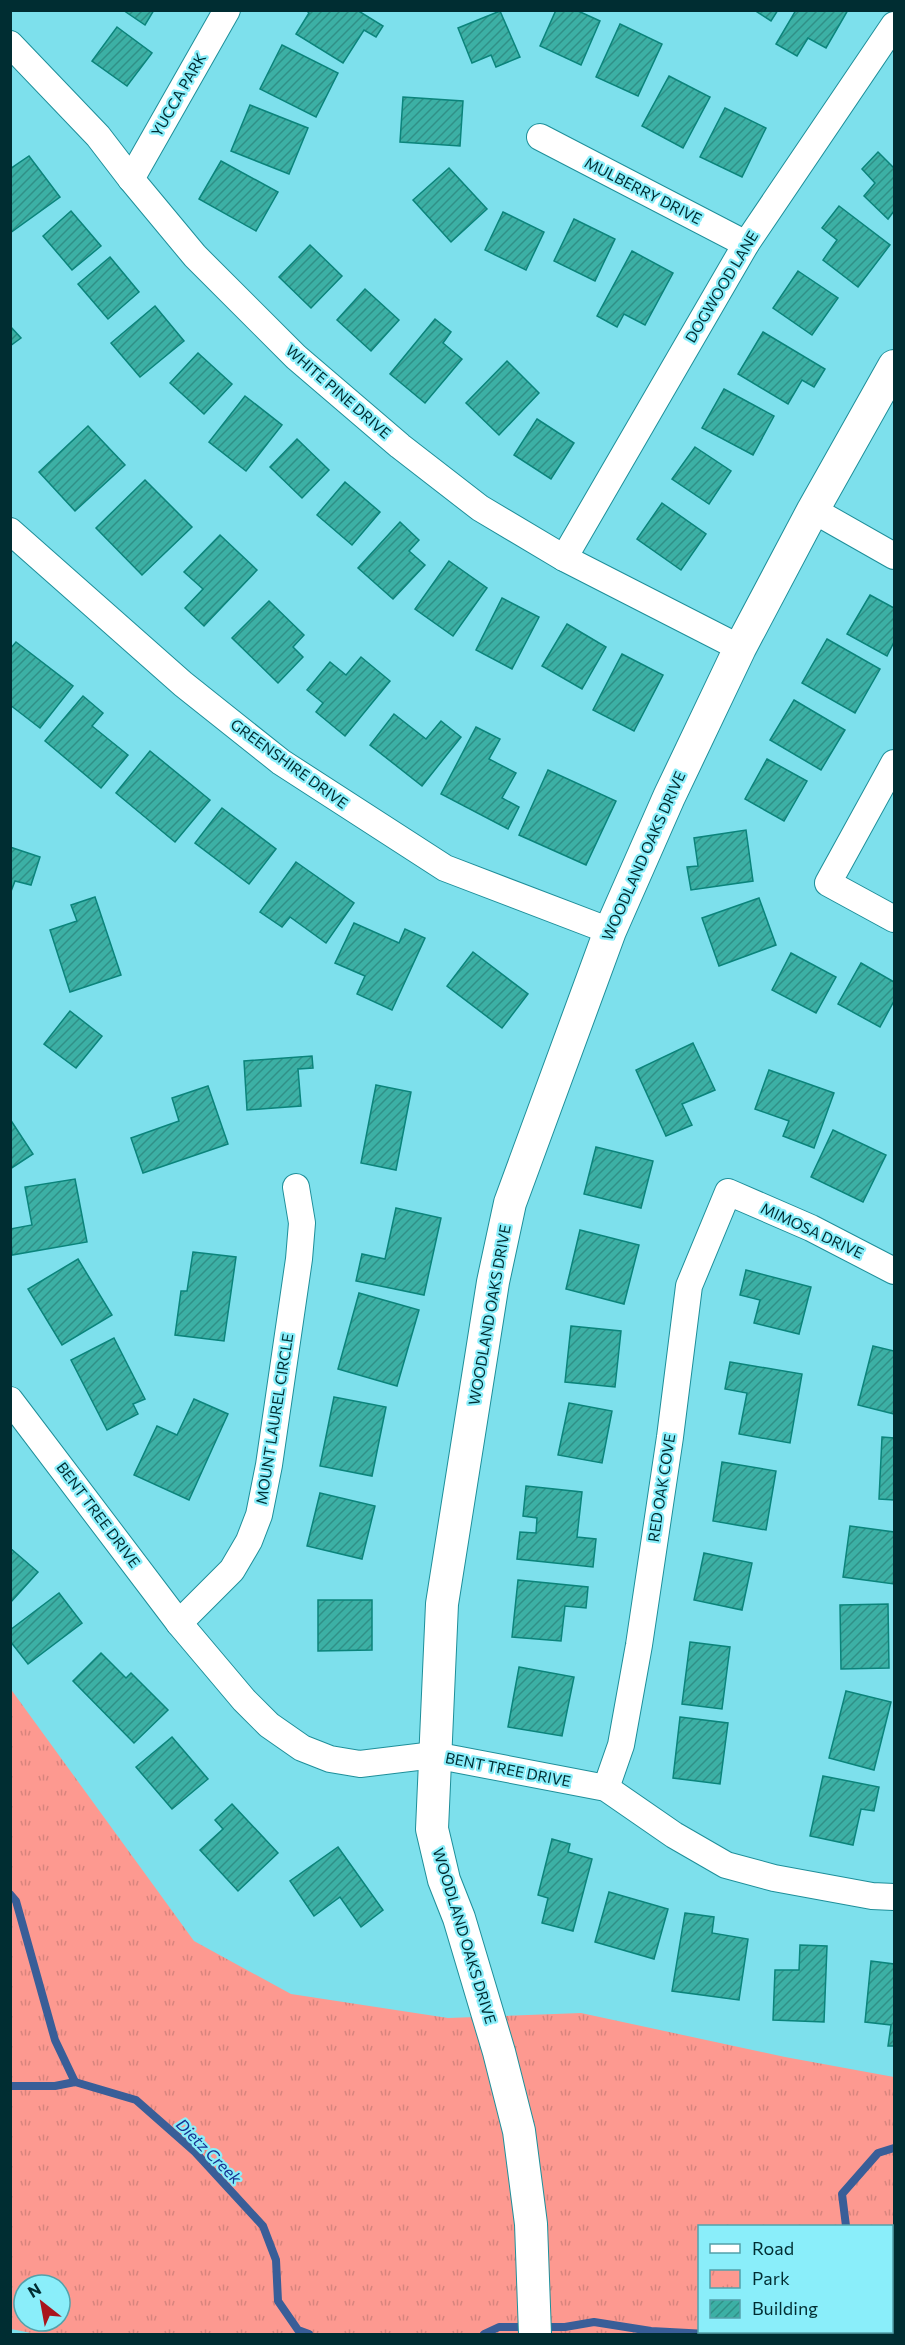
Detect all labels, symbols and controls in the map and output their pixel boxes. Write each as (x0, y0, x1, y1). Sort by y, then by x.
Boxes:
street label: YUCCA PARK (147, 49, 209, 140)
street label: MULBERRY DRIVE (582, 153, 705, 227)
street label: DOGWOOD LANE (681, 227, 762, 345)
street label: WHITE PINE DRIVE (282, 341, 395, 442)
street label: GREENSHIRE DRIVE (227, 715, 352, 812)
street label: WOODLAND OAKS DRIVE (598, 768, 689, 943)
street label: MIMOSA DRIVE (758, 1198, 867, 1262)
street label: WOODLAND OAKS DRIVE (464, 1223, 514, 1407)
street label: MOUNT LAUREL CIRCLE (252, 1332, 296, 1506)
street label: RED OAK COVE (644, 1432, 678, 1543)
street label: BENT TREE DRIVE (53, 1458, 144, 1571)
street label: BENT TREE DRIVE (444, 1748, 572, 1790)
street label: WOODLAND OAKS DRIVE (430, 1846, 500, 2026)
water label: Dietz Creek (173, 2114, 246, 2187)
legend (698, 2225, 893, 2333)
text: Road (752, 2237, 794, 2259)
text: Park (752, 2267, 790, 2289)
north arrow (12, 2273, 72, 2333)
text: N (24, 2278, 44, 2301)
text: Building (752, 2297, 818, 2319)

